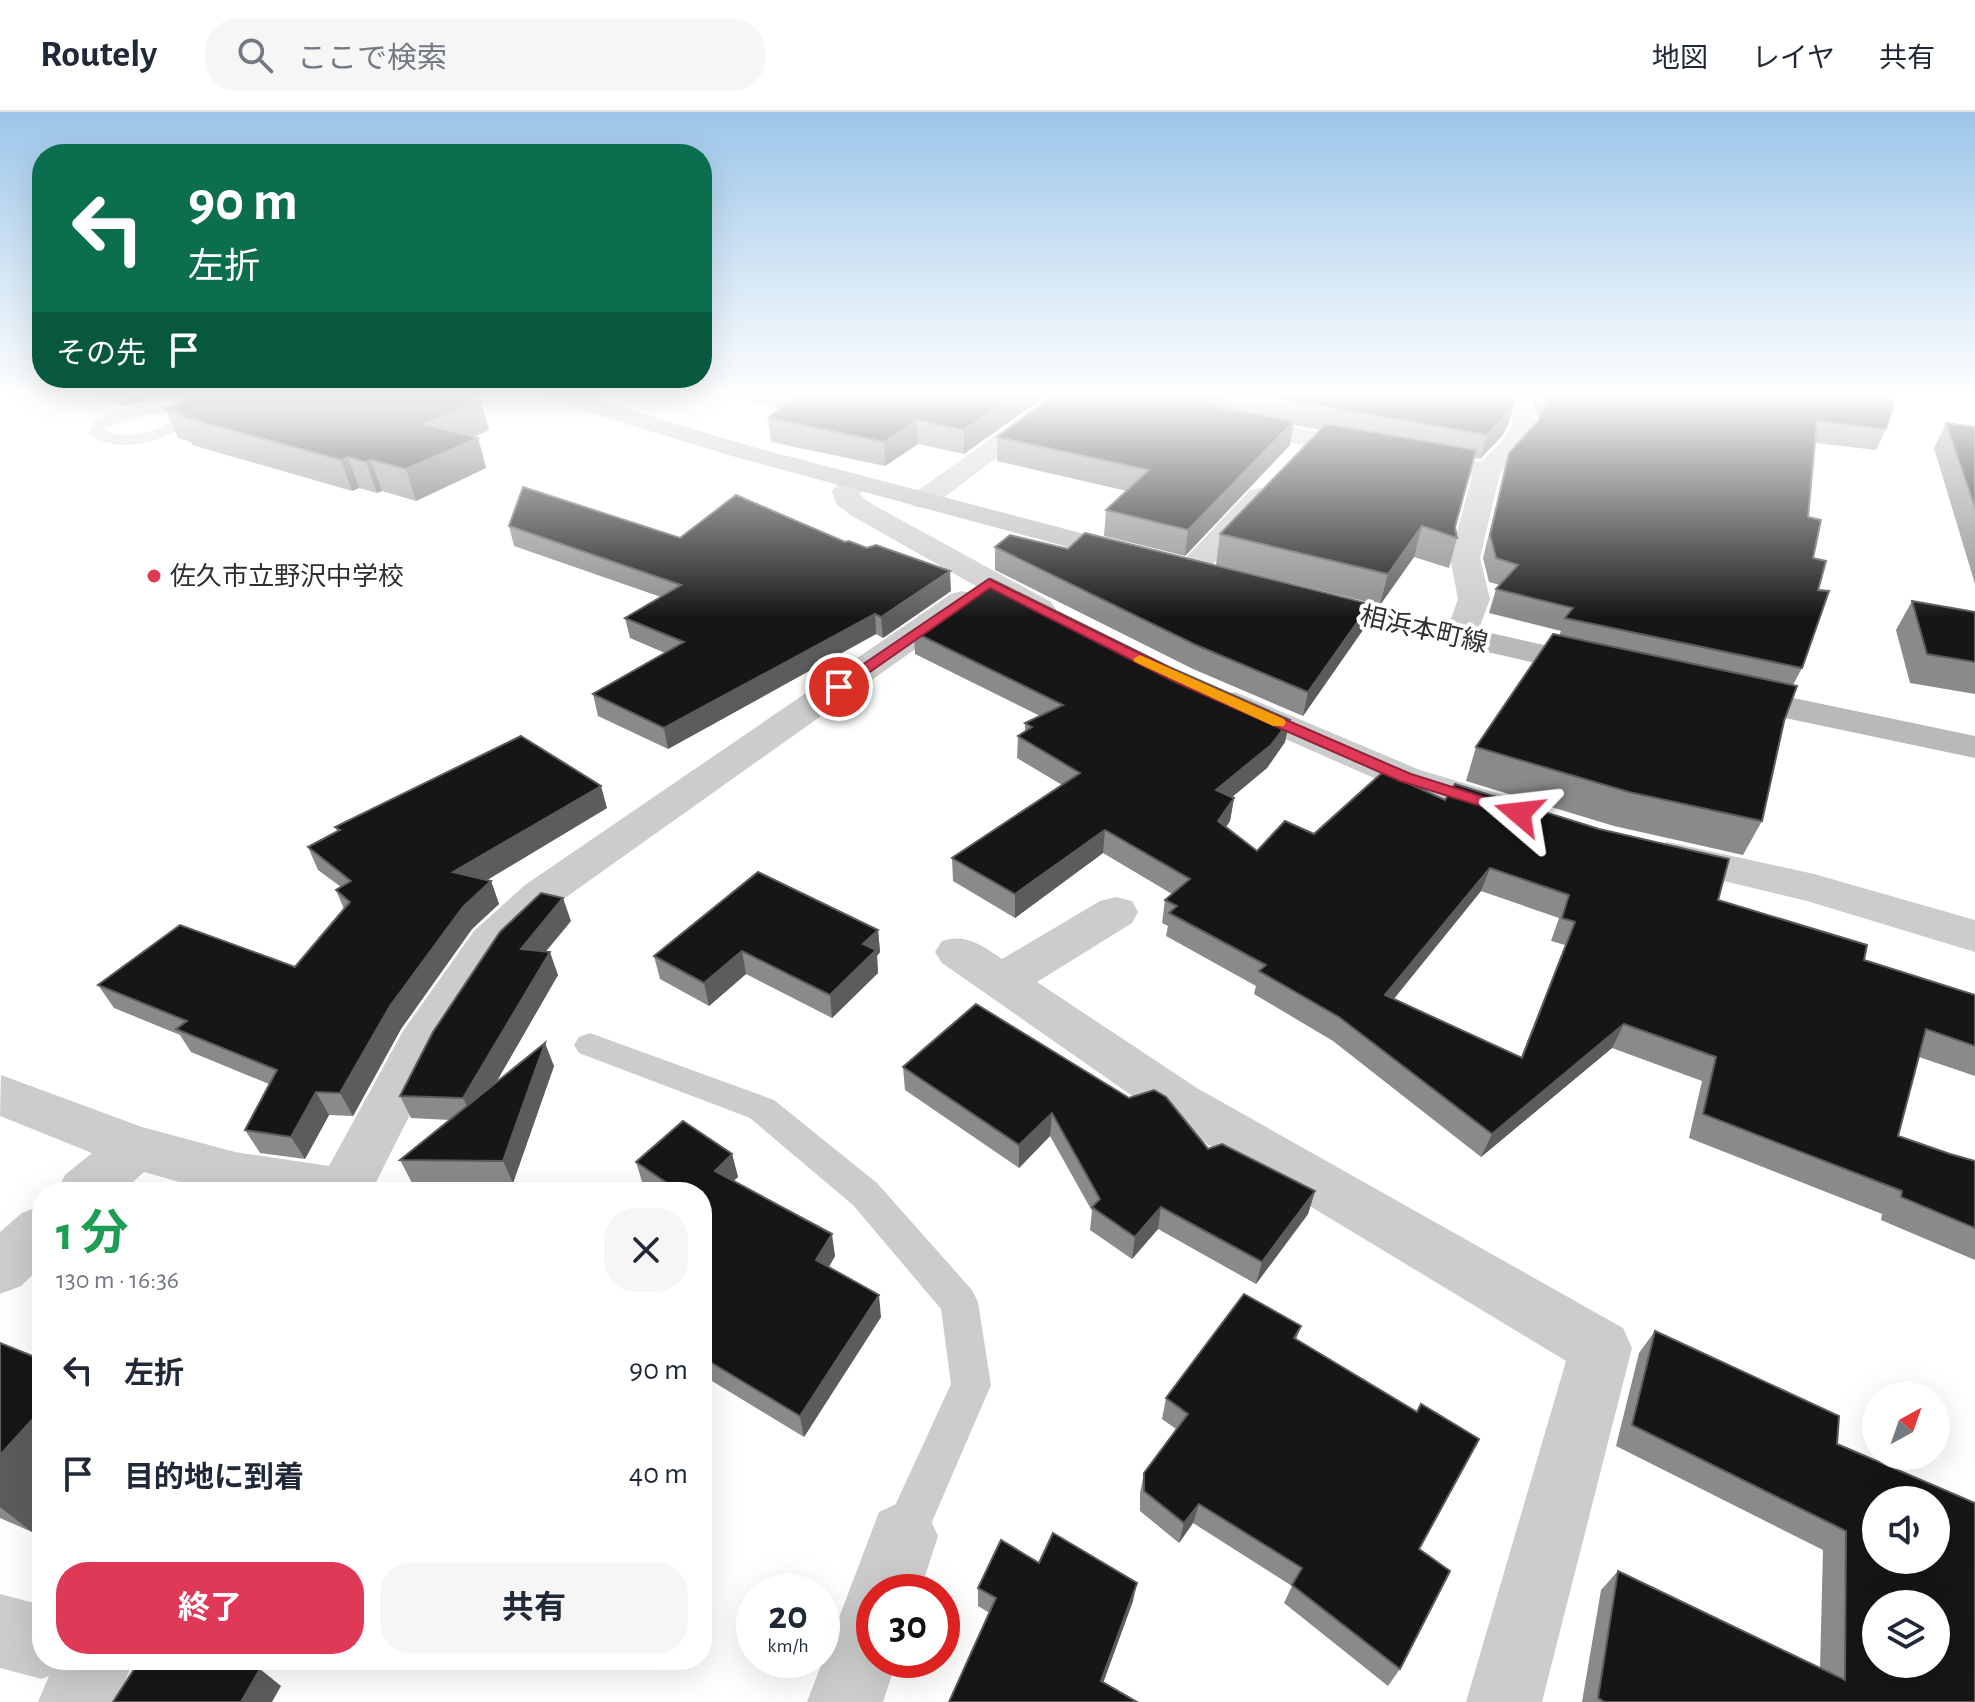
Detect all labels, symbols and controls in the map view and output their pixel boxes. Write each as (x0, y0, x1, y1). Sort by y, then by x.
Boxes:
search box (205, 19, 765, 91)
icon: search (233, 33, 277, 77)
text: Routely (40, 36, 157, 74)
text: ここで検索 (297, 44, 447, 74)
text: 地図 (1652, 45, 1708, 73)
text: レイヤ (1752, 45, 1835, 73)
text: 共有 (1879, 45, 1935, 73)
text: 90 m (188, 174, 298, 230)
icon: left (56, 176, 160, 280)
text: 左折 (188, 249, 260, 285)
icon: arrive (162, 328, 206, 372)
text: その先 (56, 339, 146, 369)
place label: 佐久市立野沢中学校 (170, 562, 404, 590)
marker: 佐久市立野沢中学校 (145, 567, 163, 585)
street label: 相浜本町線 (1358, 602, 1490, 657)
pin (805, 653, 873, 721)
icon: arrive (817, 665, 861, 709)
position arrow (1477, 771, 1561, 855)
button: close (604, 1208, 688, 1292)
text: 1 分 (56, 1211, 129, 1259)
text: 130 m · 16:36 (56, 1267, 179, 1293)
icon: left (56, 1348, 100, 1392)
text: 90 m (629, 1355, 688, 1385)
text: 左折 (124, 1359, 184, 1389)
north arrow (1862, 1382, 1950, 1470)
map controls (1862, 1382, 1950, 1678)
icon: arrive (56, 1452, 100, 1496)
text: 40 m (629, 1459, 688, 1489)
text: 目的地に到着 (124, 1463, 304, 1493)
button: sound (1862, 1486, 1950, 1574)
button: 終了 (56, 1562, 364, 1654)
button: 共有 (380, 1562, 688, 1654)
speed limit sign: 30 (856, 1574, 960, 1678)
button: layers (1862, 1590, 1950, 1678)
text: 20 (768, 1596, 808, 1636)
text: km/h (767, 1636, 809, 1656)

